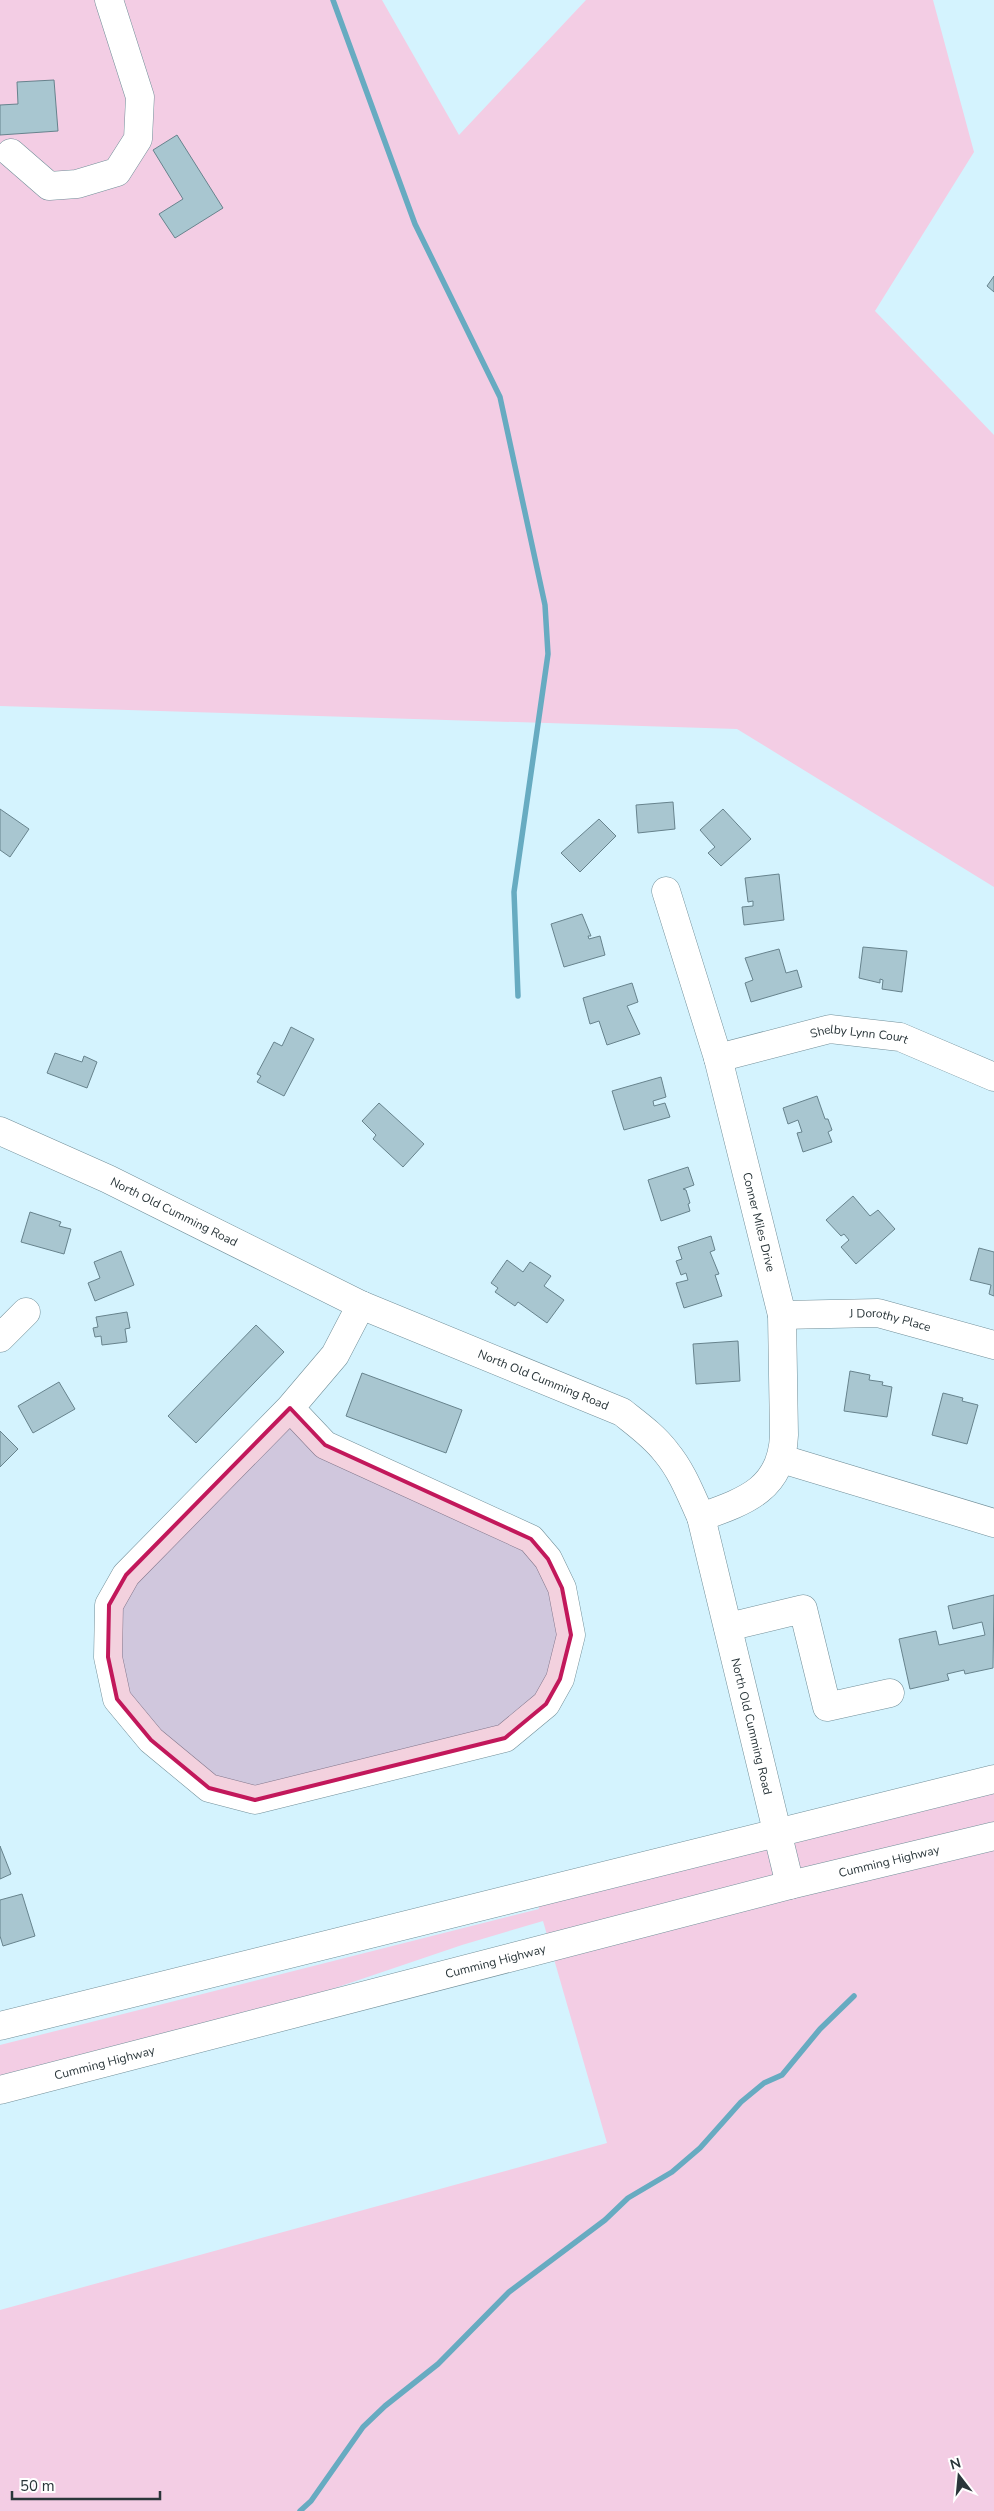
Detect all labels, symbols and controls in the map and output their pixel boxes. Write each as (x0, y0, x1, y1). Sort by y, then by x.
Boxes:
street label: Shelby Lynn Court (808, 1021, 912, 1048)
street label: Conner Miles Drive (739, 1171, 779, 1274)
street label: North Old Cumming Road (108, 1174, 240, 1250)
street label: J Dorothy Place (848, 1305, 933, 1335)
street label: North Old Cumming Road (476, 1346, 611, 1414)
street label: North Old Cumming Road (727, 1656, 776, 1796)
street label: Cumming Highway (837, 1841, 942, 1881)
street label: Cumming Highway (444, 1940, 548, 1982)
street label: Cumming Highway (53, 2042, 157, 2084)
north arrow (934, 2451, 984, 2501)
text: N (948, 2453, 963, 2475)
scale bar (12, 2468, 160, 2500)
text: 50 m (20, 2476, 55, 2496)

